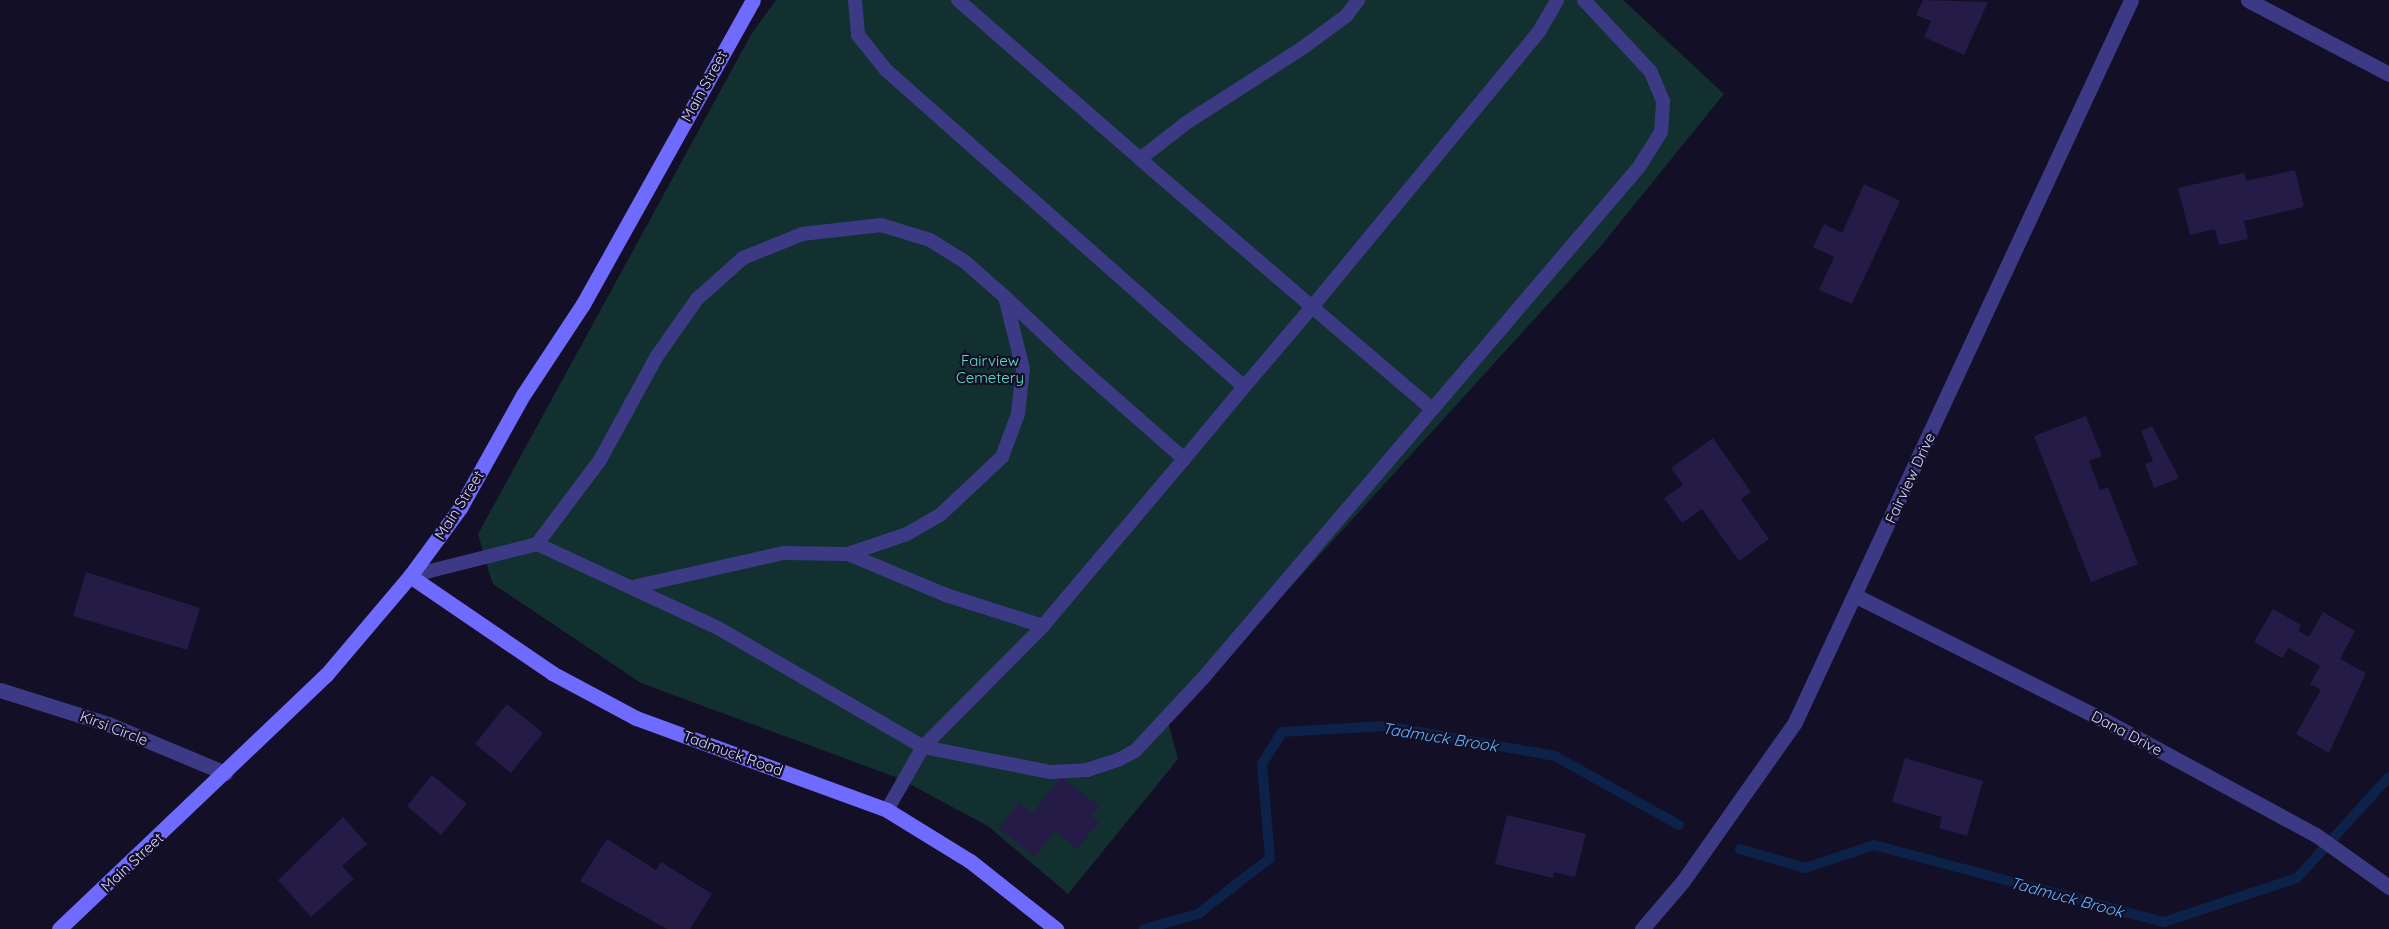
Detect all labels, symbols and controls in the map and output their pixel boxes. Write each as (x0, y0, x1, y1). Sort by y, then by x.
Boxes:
street label: Main Street (677, 47, 731, 125)
park label: Fairview Cemetery (956, 351, 1024, 386)
street label: Fairview Drive (1881, 430, 1939, 526)
street label: Main Street (431, 467, 487, 543)
street label: Kirsi Circle (77, 707, 151, 749)
street label: Dana Drive (2088, 707, 2166, 759)
water label: Tadmuck Brook (1381, 718, 1499, 756)
street label: Tadmuck Road (681, 727, 785, 779)
street label: Main Street (97, 829, 167, 895)
water label: Tadmuck Brook (2008, 873, 2126, 921)

